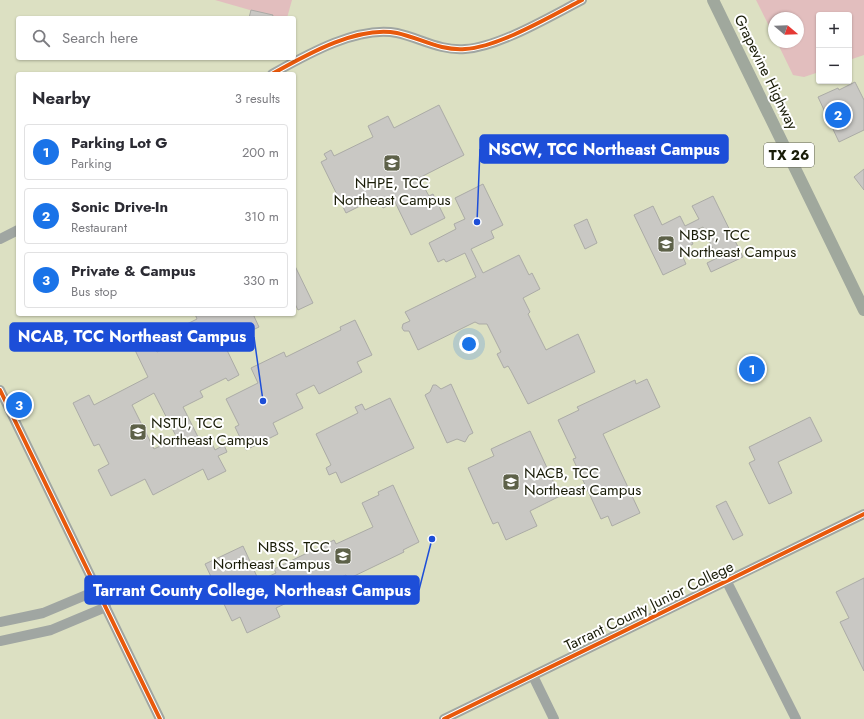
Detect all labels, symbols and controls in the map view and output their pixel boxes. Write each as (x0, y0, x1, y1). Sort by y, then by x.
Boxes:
street label: Grapevine Highway (729, 11, 804, 134)
north arrow (768, 12, 804, 48)
map controls (816, 12, 852, 84)
button: + (816, 12, 852, 48)
search box (16, 16, 296, 60)
icon: search (30, 27, 52, 49)
text: Search here (62, 27, 138, 49)
button: − (816, 48, 852, 84)
text: Nearby (32, 86, 90, 110)
text: 3 results (235, 89, 280, 108)
pin: 2 (825, 100, 851, 130)
text: Parking Lot G (71, 132, 167, 154)
callout: NSCW, TCC Northeast Campus (480, 135, 728, 163)
text: NSCW, TCC Northeast Campus (488, 138, 720, 161)
text: 1 (43, 143, 49, 162)
text: 200 m (242, 143, 279, 162)
road number: TX 26 (764, 143, 814, 167)
school or university icon: NHPE, TCC Northeast Campus (382, 153, 402, 173)
text: Parking (71, 154, 112, 173)
place label: NHPE, TCC Northeast Campus (333, 172, 451, 211)
text: Sonic Drive-In (71, 196, 168, 218)
text: 2 (42, 207, 50, 226)
text: 310 m (244, 207, 279, 226)
text: Restaurant (71, 218, 127, 237)
place label: NBSP, TCC Northeast Campus (679, 224, 796, 263)
school or university icon: NBSP, TCC Northeast Campus (656, 234, 676, 254)
text: Private & Campus (71, 260, 196, 282)
text: 3 (42, 271, 50, 290)
text: 330 m (243, 271, 279, 290)
text: Bus stop (71, 282, 117, 301)
callout: NCAB, TCC Northeast Campus (10, 323, 254, 351)
text: NCAB, TCC Northeast Campus (18, 325, 246, 348)
your location (459, 334, 479, 354)
pin: 1 (739, 354, 765, 384)
pin: 3 (6, 390, 32, 420)
place label: NSTU, TCC Northeast Campus (151, 412, 268, 451)
school or university icon: NSTU, TCC Northeast Campus (128, 422, 148, 442)
place label: NACB, TCC Northeast Campus (524, 462, 641, 501)
school or university icon: NACB, TCC Northeast Campus (501, 472, 521, 492)
place label: NBSS, TCC Northeast Campus (213, 536, 330, 575)
school or university icon: NBSS, TCC Northeast Campus (333, 546, 353, 566)
street label: Tarrant County Junior College (561, 555, 737, 657)
callout: Tarrant County College, Northeast Campus (85, 576, 419, 604)
text: Tarrant County College, Northeast Campus (93, 579, 411, 602)

